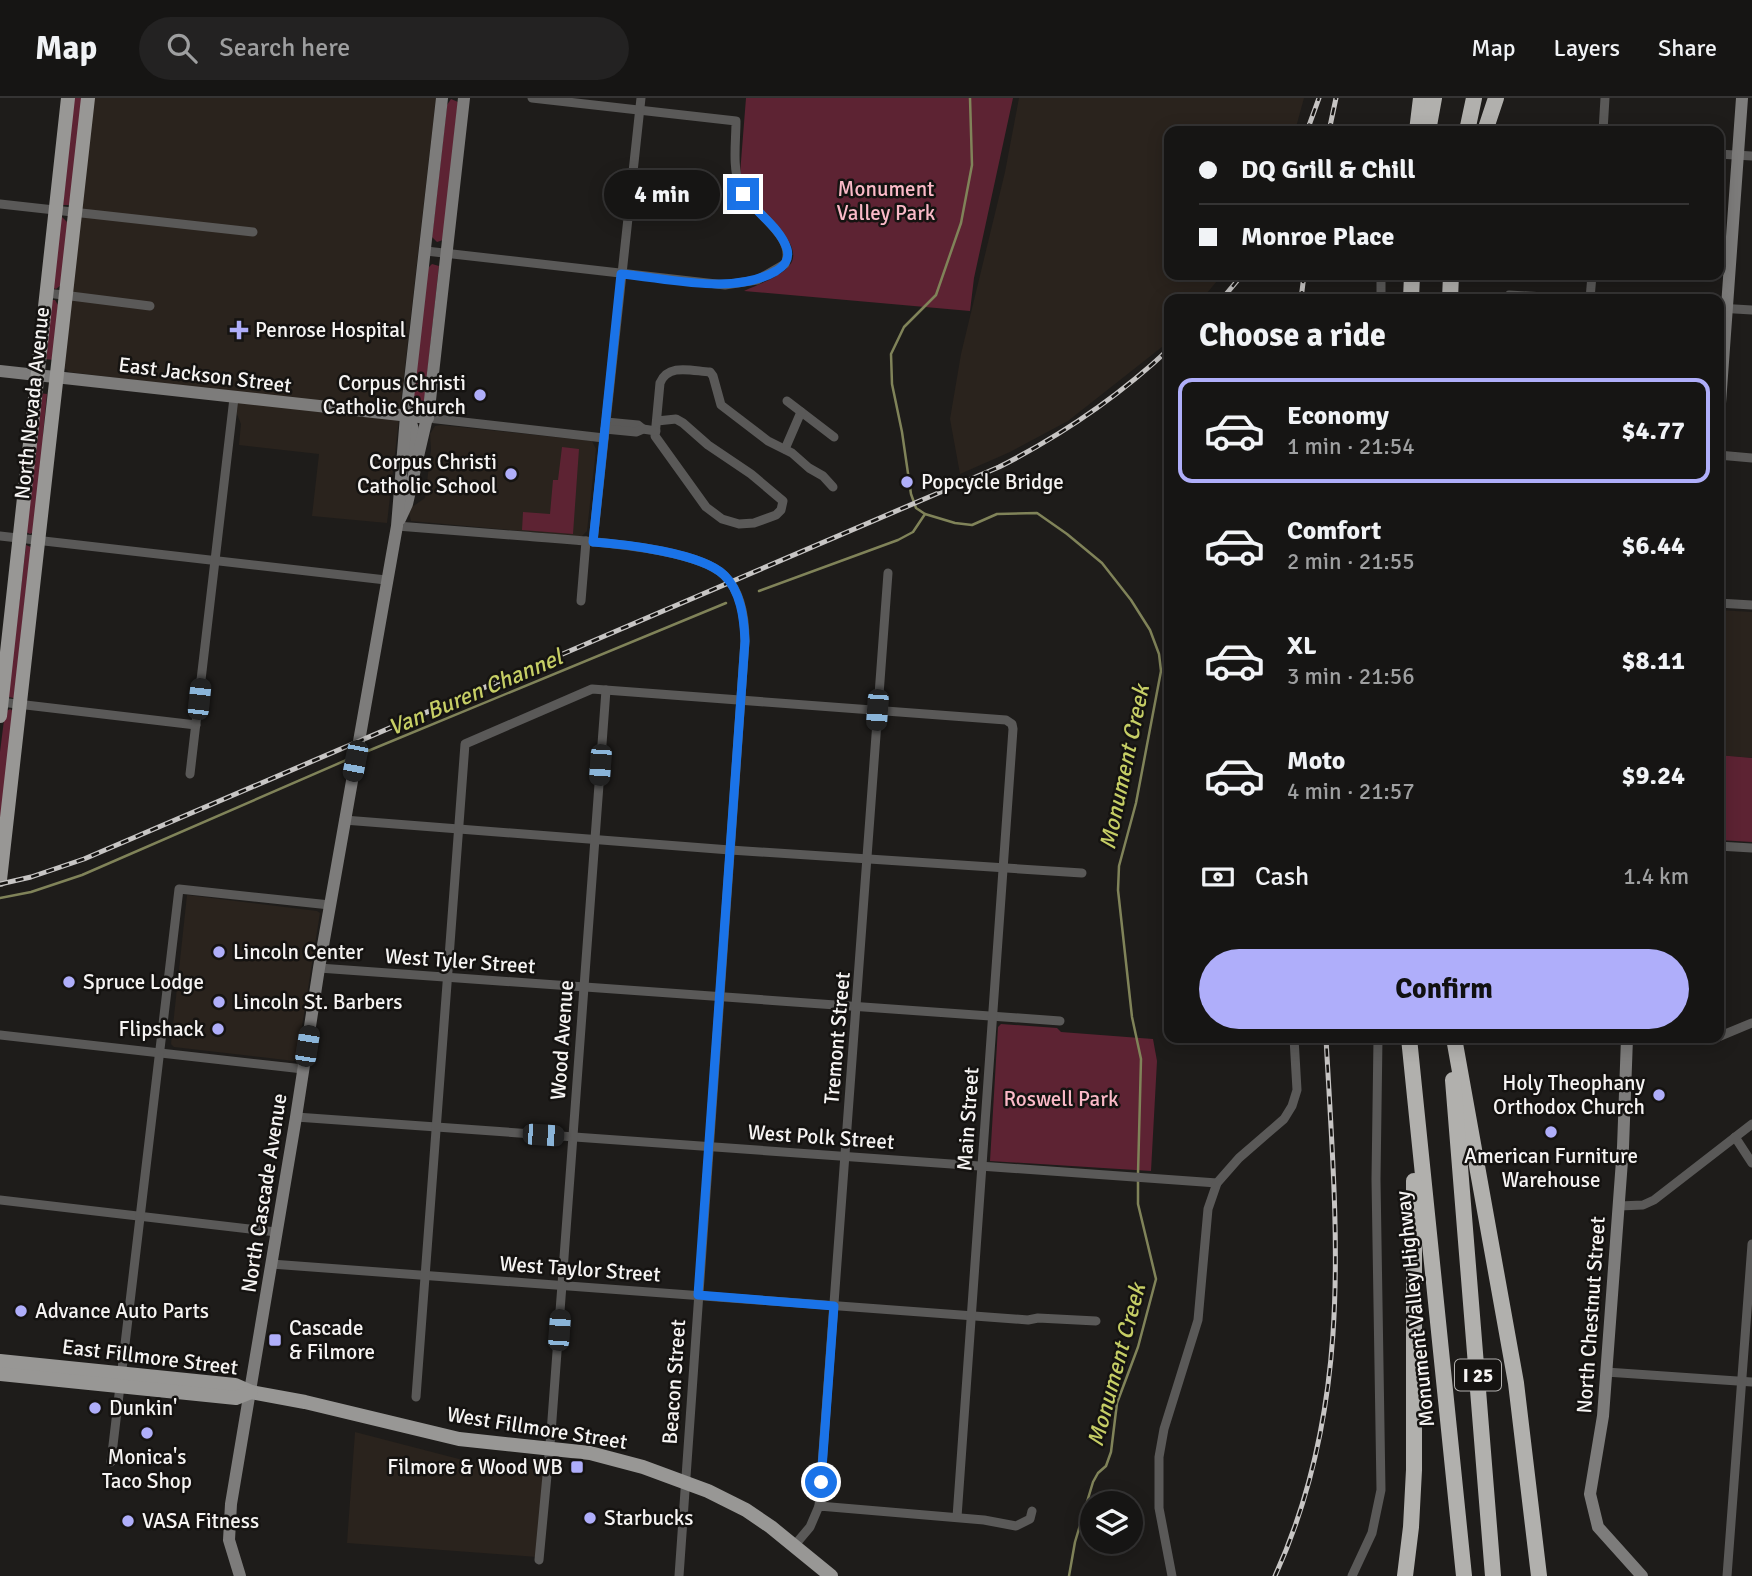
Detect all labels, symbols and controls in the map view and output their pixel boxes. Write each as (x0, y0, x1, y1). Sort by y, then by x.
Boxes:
search box (139, 17, 629, 80)
text: Map (35, 28, 97, 69)
icon: search (163, 29, 201, 67)
text: Search here (219, 32, 350, 64)
text: Map (1471, 33, 1516, 63)
text: Layers (1554, 33, 1620, 63)
text: Share (1658, 33, 1717, 63)
text: DQ Grill & Chill (1241, 154, 1415, 186)
callout: 4 min (603, 170, 718, 218)
park label: Monument Valley Park (837, 176, 936, 226)
route end (727, 178, 759, 210)
text: 4 min (634, 180, 690, 209)
text: Monroe Place (1241, 221, 1394, 253)
street label: North Nevada Avenue (9, 305, 55, 501)
text: Choose a ride (1199, 316, 1386, 355)
place label: Penrose Hospital (255, 317, 406, 343)
marker: Penrose Hospital (229, 320, 249, 340)
street label: East Jackson Street (117, 351, 293, 399)
place label: Corpus Christi Catholic Church (323, 370, 466, 420)
marker: Corpus Christi Catholic Church (472, 387, 488, 403)
icon: car (1203, 399, 1266, 462)
text: Economy (1287, 400, 1389, 432)
text: $4.77 (1621, 415, 1685, 447)
text: 1 min · 21:54 (1287, 432, 1415, 461)
place label: Corpus Christi Catholic School (357, 449, 497, 499)
marker: Corpus Christi Catholic School (503, 466, 519, 482)
place label: Popcycle Bridge (921, 469, 1064, 495)
marker: Popcycle Bridge (899, 474, 915, 490)
icon: car (1203, 514, 1266, 577)
text: Comfort (1287, 515, 1381, 547)
text: $6.44 (1621, 530, 1685, 562)
text: 2 min · 21:55 (1287, 547, 1415, 576)
icon: car (1203, 629, 1266, 692)
text: XL (1287, 630, 1317, 662)
water label: Van Buren Channel (384, 642, 569, 742)
text: $8.11 (1621, 645, 1685, 677)
text: 3 min · 21:56 (1287, 662, 1415, 691)
car (187, 677, 212, 721)
water label: Monument Creek (1093, 680, 1157, 852)
car (866, 688, 889, 732)
car (341, 738, 370, 784)
car (589, 743, 612, 787)
icon: car (1203, 744, 1266, 807)
text: Moto (1287, 745, 1345, 777)
text: $9.24 (1621, 760, 1685, 792)
text: 4 min · 21:57 (1287, 777, 1415, 806)
icon: cash (1199, 858, 1237, 896)
text: Cash (1255, 861, 1309, 893)
text: 1.4 km (1623, 862, 1689, 891)
place label: Lincoln Center (233, 939, 364, 965)
street label: West Tyler Street (384, 943, 536, 979)
marker: Lincoln Center (211, 944, 227, 960)
button: Confirm (1199, 949, 1689, 1029)
place label: Spruce Lodge (83, 969, 204, 995)
street label: Tremont Street (818, 971, 856, 1105)
marker: Spruce Lodge (61, 974, 77, 990)
street label: Wood Avenue (545, 979, 579, 1101)
place label: Lincoln St. Barbers (233, 989, 402, 1015)
marker: Lincoln St. Barbers (211, 994, 227, 1010)
place label: Flipshack (119, 1016, 204, 1042)
marker: Flipshack (210, 1021, 226, 1037)
car (294, 1024, 321, 1068)
street label: Main Street (951, 1066, 985, 1172)
place label: Holy Theophany Orthodox Church (1493, 1070, 1645, 1120)
park label: Roswell Park (1004, 1086, 1119, 1112)
marker: Holy Theophany Orthodox Church (1651, 1087, 1667, 1103)
street label: North Cascade Avenue (235, 1091, 293, 1295)
street label: West Polk Street (747, 1119, 895, 1155)
car (522, 1123, 565, 1147)
marker: American Furniture Warehouse (1543, 1124, 1559, 1140)
place label: American Furniture Warehouse (1464, 1143, 1638, 1193)
street label: Monument Valley Highway (1390, 1190, 1440, 1428)
street label: North Chestnut Street (1571, 1216, 1611, 1414)
street label: West Taylor Street (498, 1250, 662, 1288)
water label: Monument Creek (1081, 1278, 1153, 1450)
place label: Advance Auto Parts (35, 1298, 209, 1324)
marker: Advance Auto Parts (13, 1303, 29, 1319)
car (548, 1308, 571, 1352)
place label: Cascade & Filmore (289, 1315, 375, 1365)
street label: Beacon Street (657, 1319, 691, 1445)
marker: Cascade & Filmore (267, 1332, 283, 1348)
street label: East Fillmore Street (61, 1333, 239, 1381)
road number: I 25 (1455, 1359, 1501, 1390)
place label: Dunkin' (109, 1395, 177, 1421)
marker: Dunkin' (87, 1400, 103, 1416)
street label: West Fillmore Street (445, 1401, 629, 1455)
marker: Monica's Taco Shop (139, 1425, 155, 1441)
place label: Monica's Taco Shop (102, 1444, 192, 1494)
place label: Filmore & Wood WB (387, 1454, 563, 1480)
marker: Filmore & Wood WB (569, 1459, 585, 1475)
route start (805, 1466, 837, 1498)
map controls (1080, 1491, 1143, 1554)
button: layers (1080, 1491, 1143, 1554)
place label: Starbucks (604, 1505, 694, 1531)
place label: VASA Fitness (142, 1508, 259, 1534)
marker: Starbucks (582, 1510, 598, 1526)
marker: VASA Fitness (120, 1513, 136, 1529)

